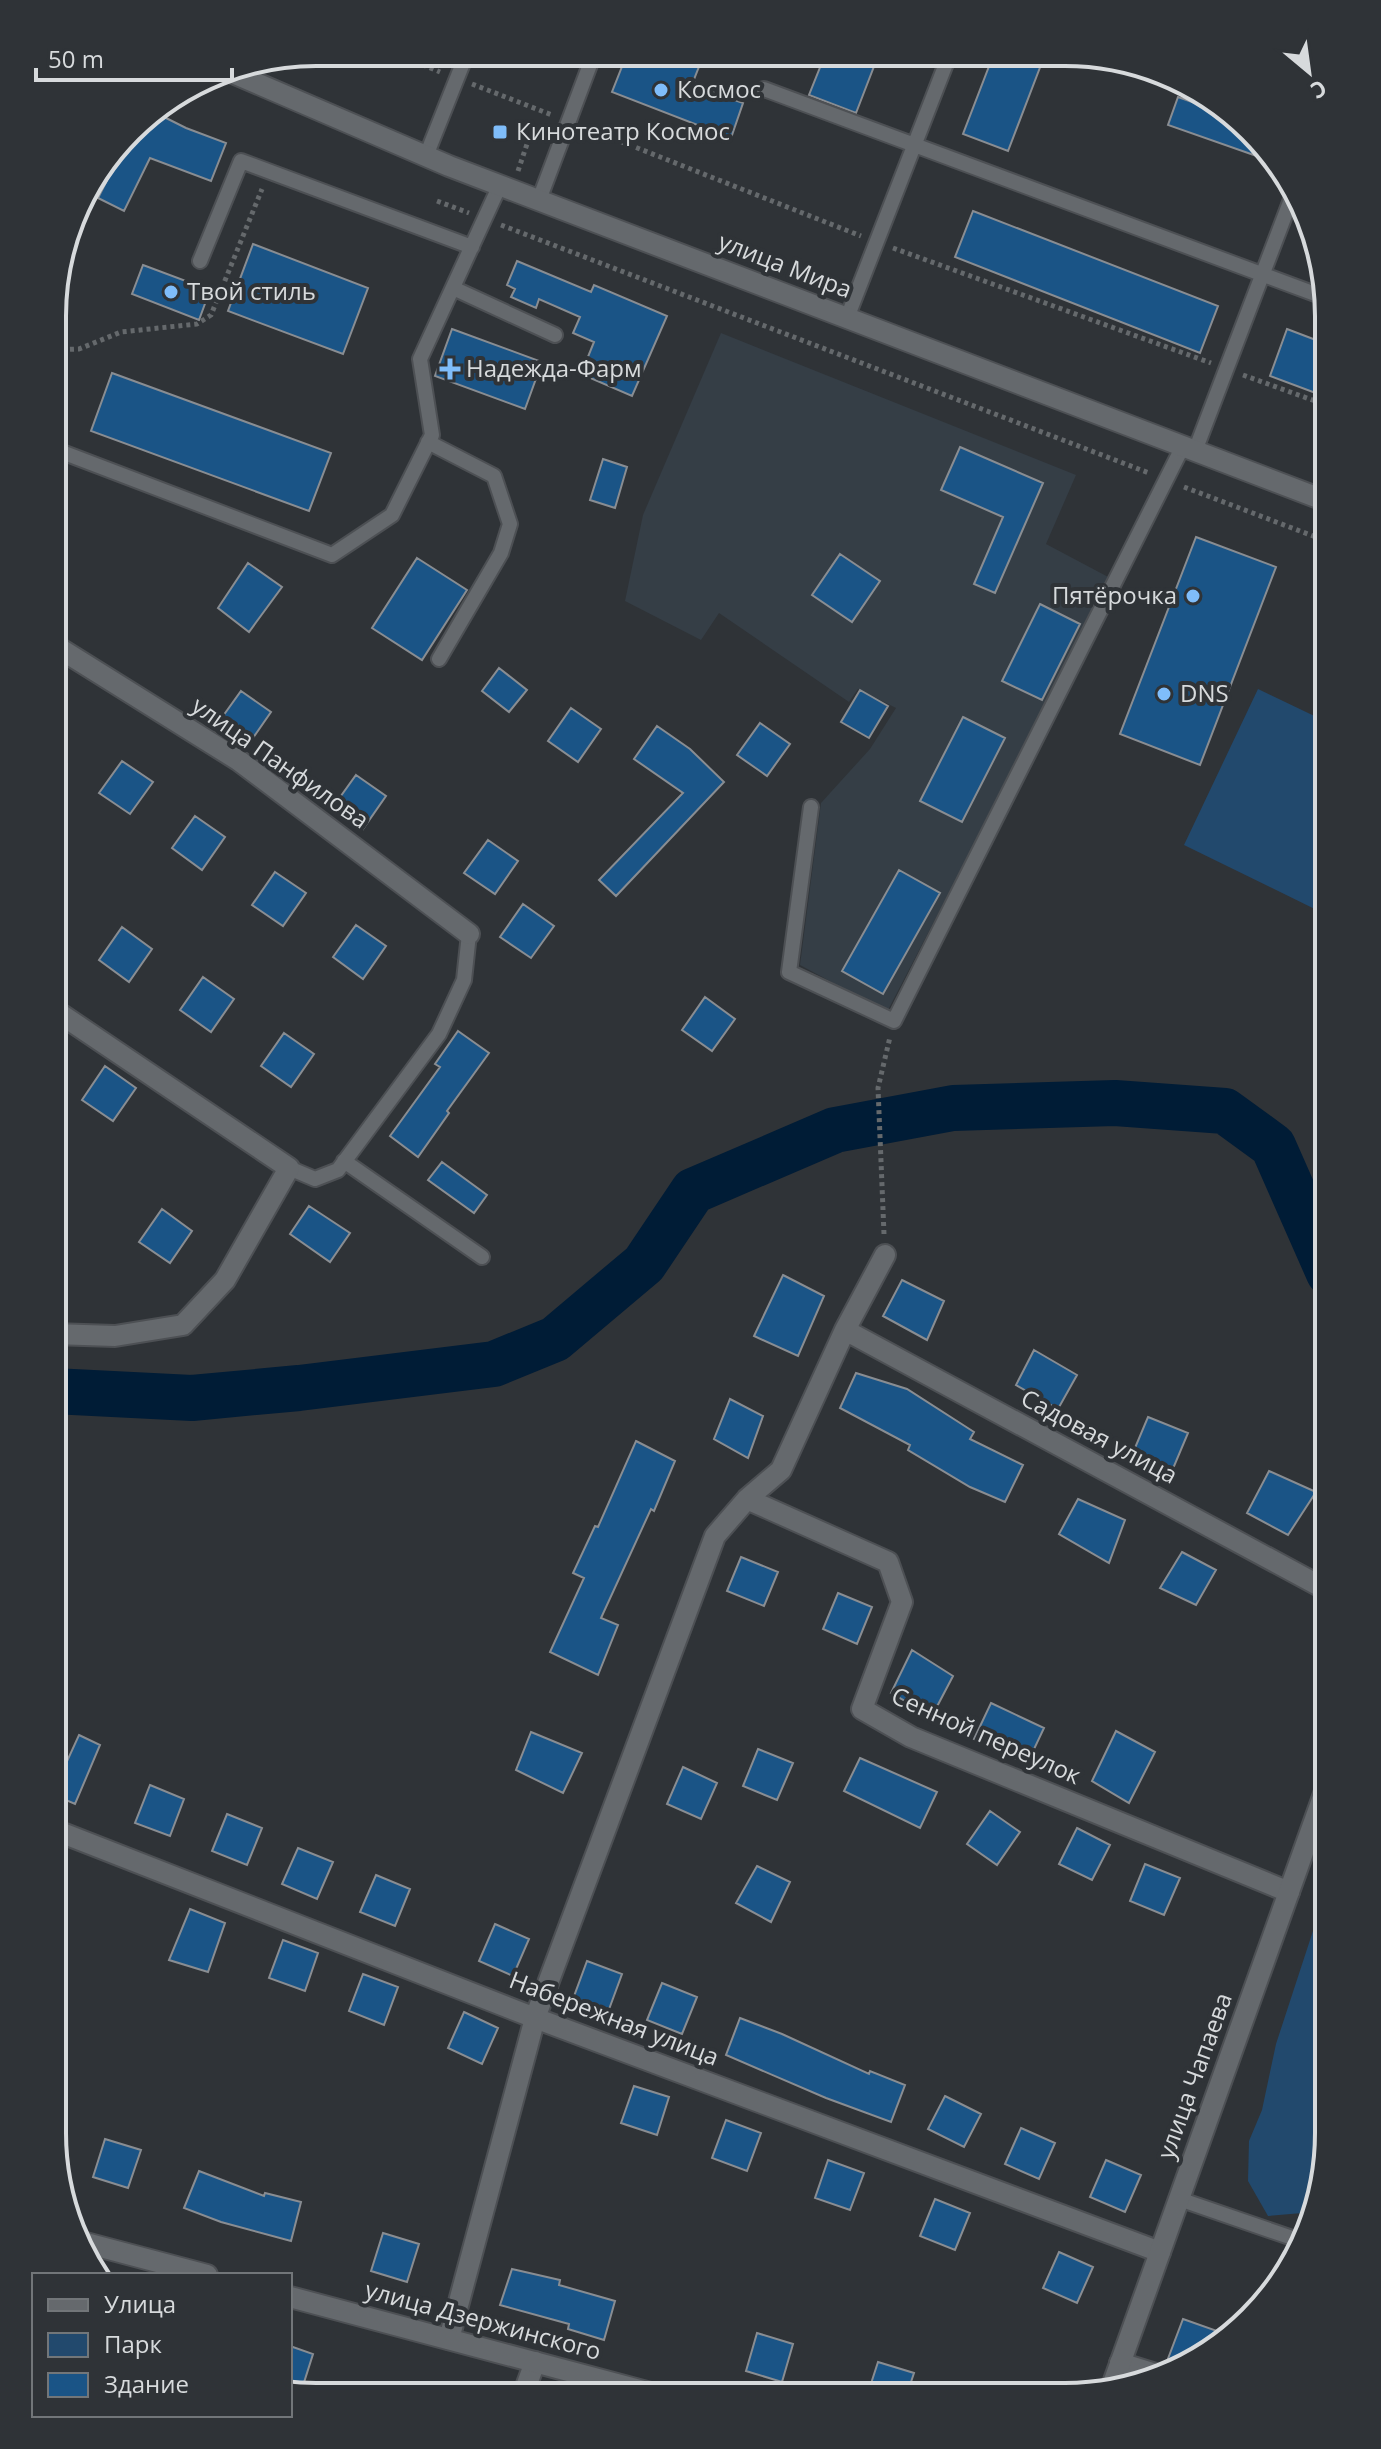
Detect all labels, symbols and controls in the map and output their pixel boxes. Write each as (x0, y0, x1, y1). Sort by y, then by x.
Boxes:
scale bar (36, 32, 232, 82)
north arrow (1269, 32, 1349, 112)
text: 50 m (48, 42, 104, 75)
place label: Космос (677, 72, 761, 105)
text: С (1306, 74, 1333, 107)
marker: Космос (652, 81, 670, 99)
place label: Кинотеатр Космос (516, 114, 730, 147)
marker: Кинотеатр Космос (491, 123, 509, 141)
street label: улица Мира (714, 224, 857, 305)
place label: Твой стиль (187, 274, 316, 307)
marker: Твой стиль (162, 283, 180, 301)
place label: Надежда-Фарм (466, 351, 642, 384)
marker: Надежда-Фарм (441, 360, 459, 378)
place label: Пятёрочка (1052, 578, 1177, 611)
marker: Пятёрочка (1184, 587, 1202, 605)
place label: DNS (1180, 676, 1229, 709)
marker: DNS (1155, 685, 1173, 703)
street label: улица Панфилова (186, 688, 376, 835)
street label: Садовая улица (1016, 1381, 1184, 1491)
street label: Сенной переулок (887, 1678, 1087, 1791)
street label: Набережная улица (505, 1962, 724, 2073)
street label: улица Чапаева (1148, 1988, 1239, 2163)
street label: улица Дзержинского (362, 2272, 605, 2367)
legend (32, 2273, 292, 2417)
text: Улица (104, 2287, 176, 2320)
text: Парк (104, 2327, 162, 2360)
text: Здание (104, 2367, 189, 2400)

